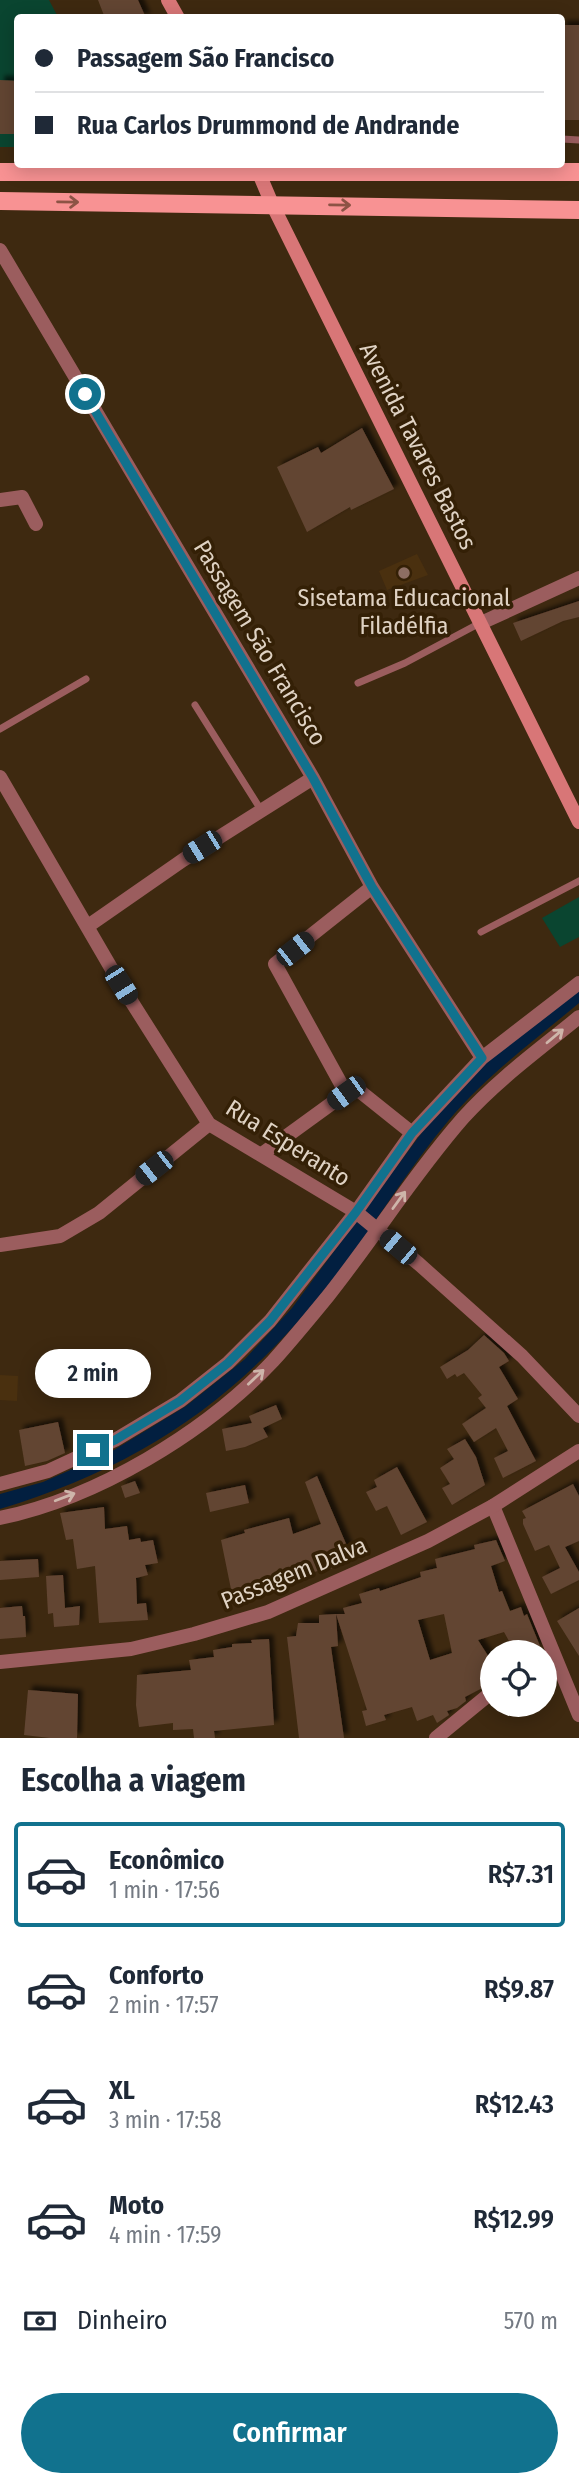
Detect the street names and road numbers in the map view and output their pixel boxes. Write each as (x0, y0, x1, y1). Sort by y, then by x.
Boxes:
street label: Avenida Tavares Bastos (354, 338, 482, 554)
street label: Passagem São Francisco (188, 536, 332, 750)
street label: Rua Esperanto (221, 1094, 355, 1192)
street label: Passagem Dalva (217, 1531, 371, 1615)

